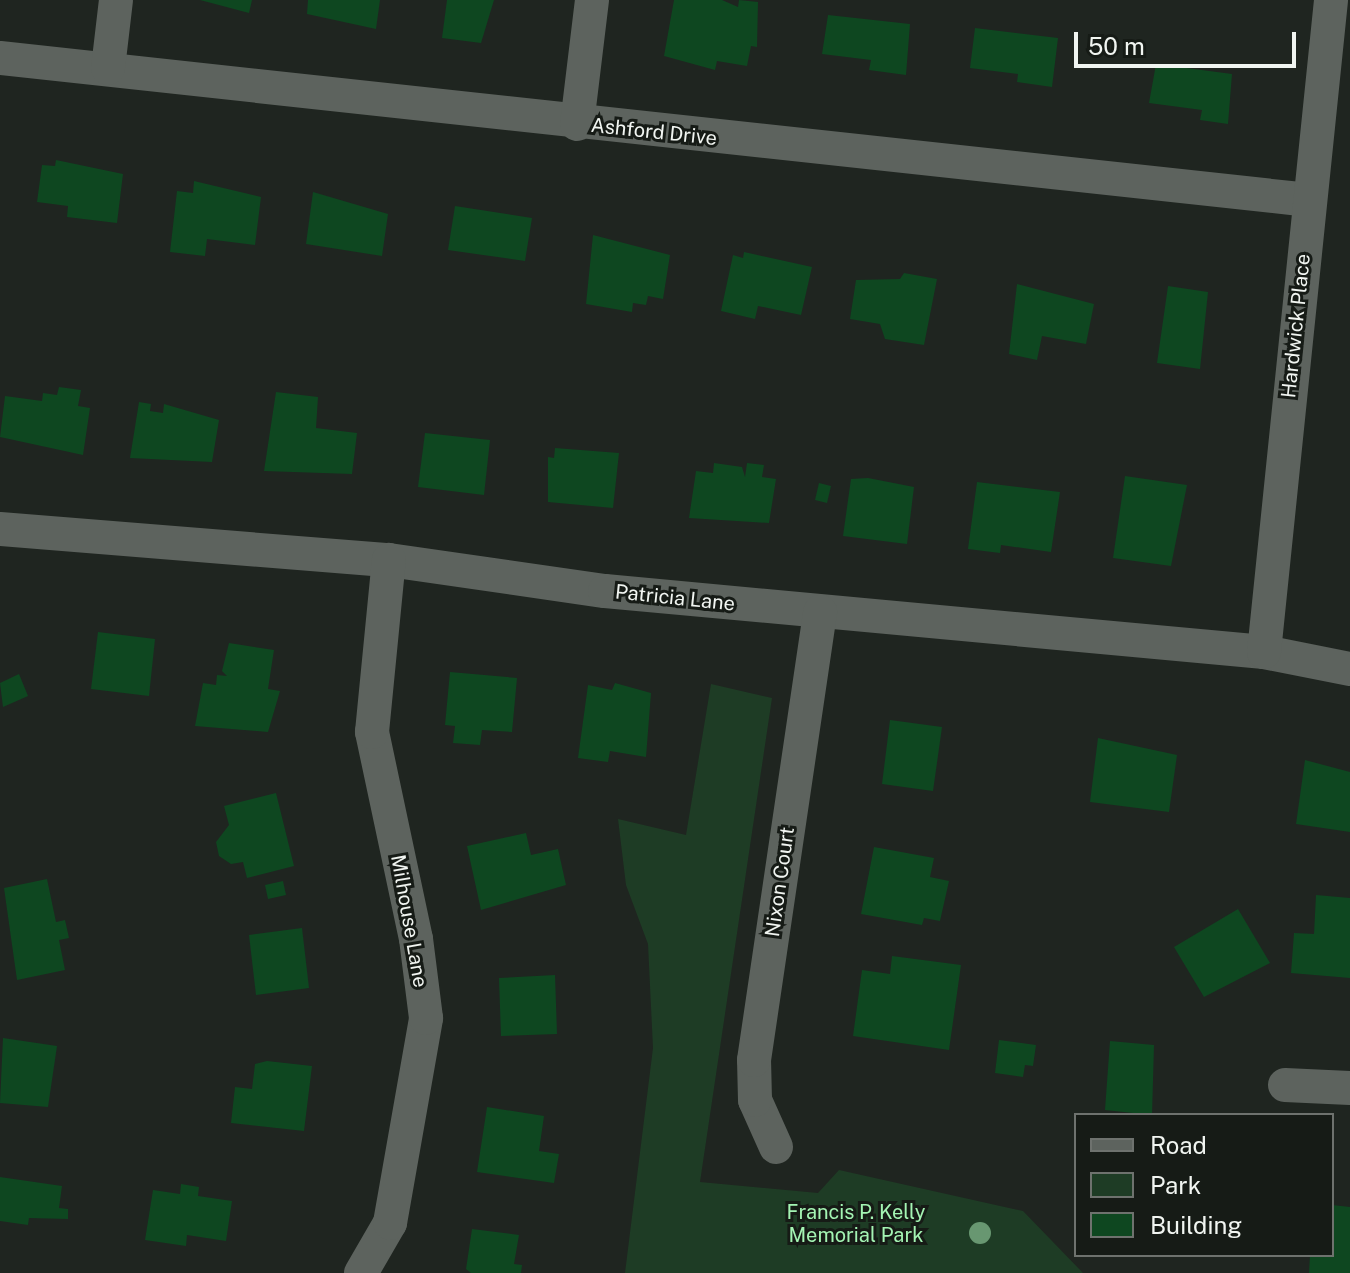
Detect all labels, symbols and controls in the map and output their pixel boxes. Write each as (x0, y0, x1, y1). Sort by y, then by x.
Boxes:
scale bar (1078, 16, 1300, 66)
text: 50 m (1088, 32, 1145, 60)
street label: Ashford Drive (590, 113, 718, 151)
street label: Hardwick Place (1276, 253, 1316, 399)
street label: Patricia Lane (614, 580, 736, 616)
street label: Nixon Court (760, 826, 800, 938)
street label: Milhouse Lane (385, 853, 433, 989)
legend (1074, 1113, 1334, 1257)
text: Road (1150, 1131, 1207, 1159)
text: Park (1150, 1171, 1201, 1199)
park label: Francis P. Kelly Memorial Park (786, 1201, 926, 1248)
text: Building (1150, 1211, 1242, 1239)

